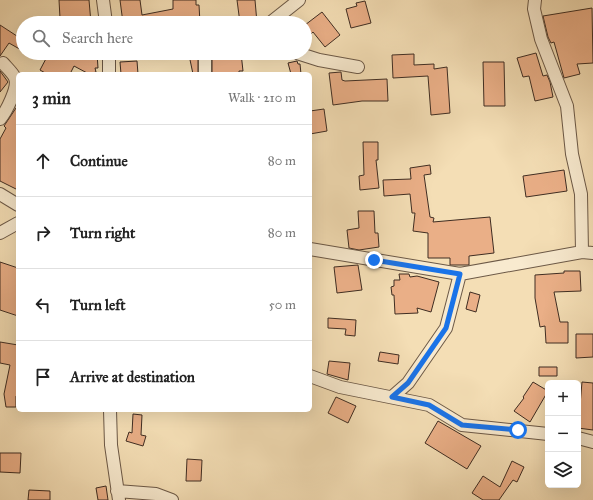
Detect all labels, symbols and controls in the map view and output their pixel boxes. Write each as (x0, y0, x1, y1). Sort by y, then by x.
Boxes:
search box (16, 16, 312, 60)
icon: search (30, 27, 52, 49)
text: Search here (62, 29, 133, 47)
text: 3 min (32, 88, 71, 109)
text: Walk · 210 m (228, 90, 296, 106)
icon: ahead (32, 150, 54, 172)
text: Continue (70, 152, 128, 170)
text: 80 m (268, 153, 296, 169)
icon: right (32, 222, 54, 244)
text: Turn right (70, 224, 135, 242)
text: 80 m (268, 225, 296, 241)
route end (365, 251, 383, 269)
icon: left (32, 294, 54, 316)
text: Turn left (70, 296, 126, 314)
text: 50 m (269, 297, 296, 313)
icon: arrive (32, 366, 54, 388)
text: Arrive at destination (70, 368, 195, 386)
map controls (545, 380, 581, 488)
button: + (545, 380, 581, 416)
button: − (545, 416, 581, 452)
route start (509, 421, 527, 439)
button: layers (545, 452, 581, 488)

